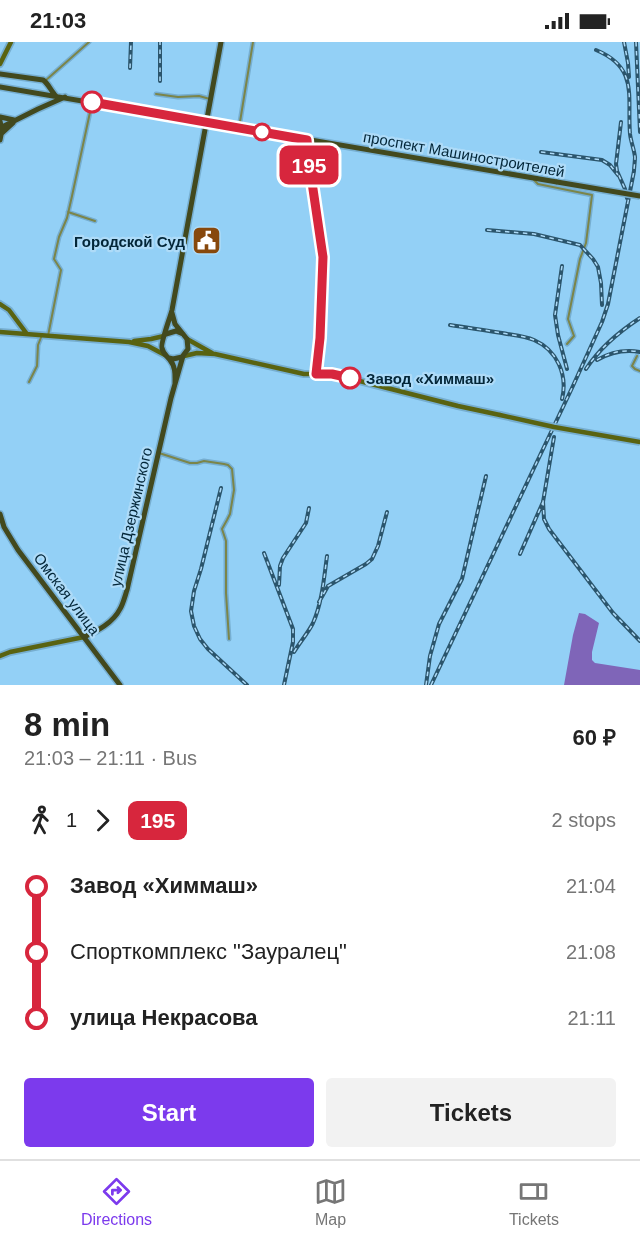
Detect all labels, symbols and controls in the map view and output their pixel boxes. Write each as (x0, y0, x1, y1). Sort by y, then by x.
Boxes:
text: 21:03 (30, 8, 86, 33)
unlabelled marker (81, 91, 103, 113)
unlabelled marker (253, 123, 271, 141)
street label: проспект Машиностроителей (362, 128, 566, 180)
line badge: 195 (274, 146, 344, 184)
text: 195 (291, 154, 327, 177)
public building icon: Городской Суд (190, 225, 222, 257)
place label: Городской Суд (74, 233, 185, 250)
marker: Завод «Химмаш» (339, 367, 361, 389)
place label: Завод «Химмаш» (366, 370, 494, 387)
street label: улица Дзержинского (107, 446, 155, 588)
street label: Омская улица (31, 550, 104, 639)
text: 8 min (24, 706, 110, 743)
text: 60 ₽ (573, 725, 616, 750)
text: 21:03 – 21:11 · Bus (24, 747, 197, 769)
icon: walk (24, 804, 57, 837)
icon: forward (86, 804, 119, 837)
text: 1 (66, 809, 77, 831)
text: 195 (140, 809, 175, 832)
text: 2 stops (552, 809, 616, 831)
text: Завод «Химмаш» (70, 873, 258, 898)
text: 21:04 (566, 875, 616, 897)
text: Спорткомплекс "Зауралец" (70, 939, 347, 964)
text: 21:08 (566, 941, 616, 963)
text: улица Некрасова (70, 1005, 258, 1030)
text: 21:11 (567, 1007, 616, 1029)
button: Start (24, 1078, 314, 1147)
button: Tickets (326, 1078, 616, 1147)
tab: Directions (81, 1175, 152, 1229)
tab: Map (314, 1175, 347, 1229)
tab: Tickets (509, 1175, 559, 1229)

